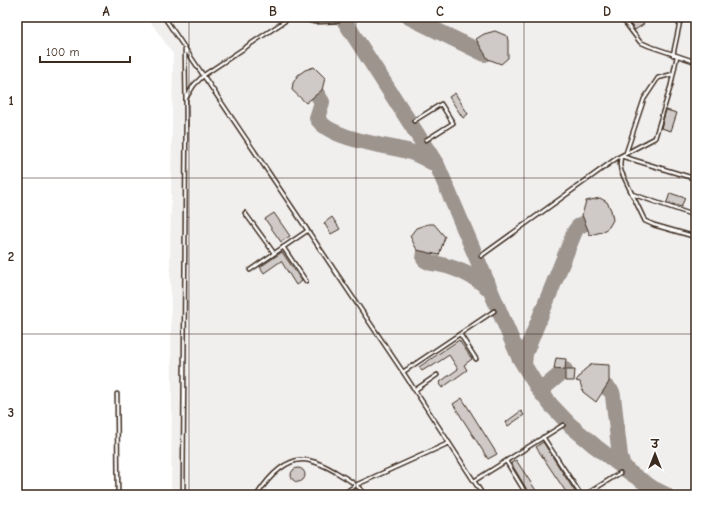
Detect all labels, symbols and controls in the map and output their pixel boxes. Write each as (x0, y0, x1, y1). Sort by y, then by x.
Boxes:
text: A (102, 4, 110, 19)
text: B (269, 4, 277, 19)
text: C (436, 4, 444, 19)
text: D (603, 4, 611, 19)
scale bar (40, 38, 130, 64)
text: 100 m (46, 45, 79, 59)
text: 1 (8, 93, 14, 108)
text: 2 (8, 249, 14, 264)
text: 3 (8, 405, 14, 420)
north arrow (635, 434, 675, 474)
text: उ (650, 438, 660, 451)

